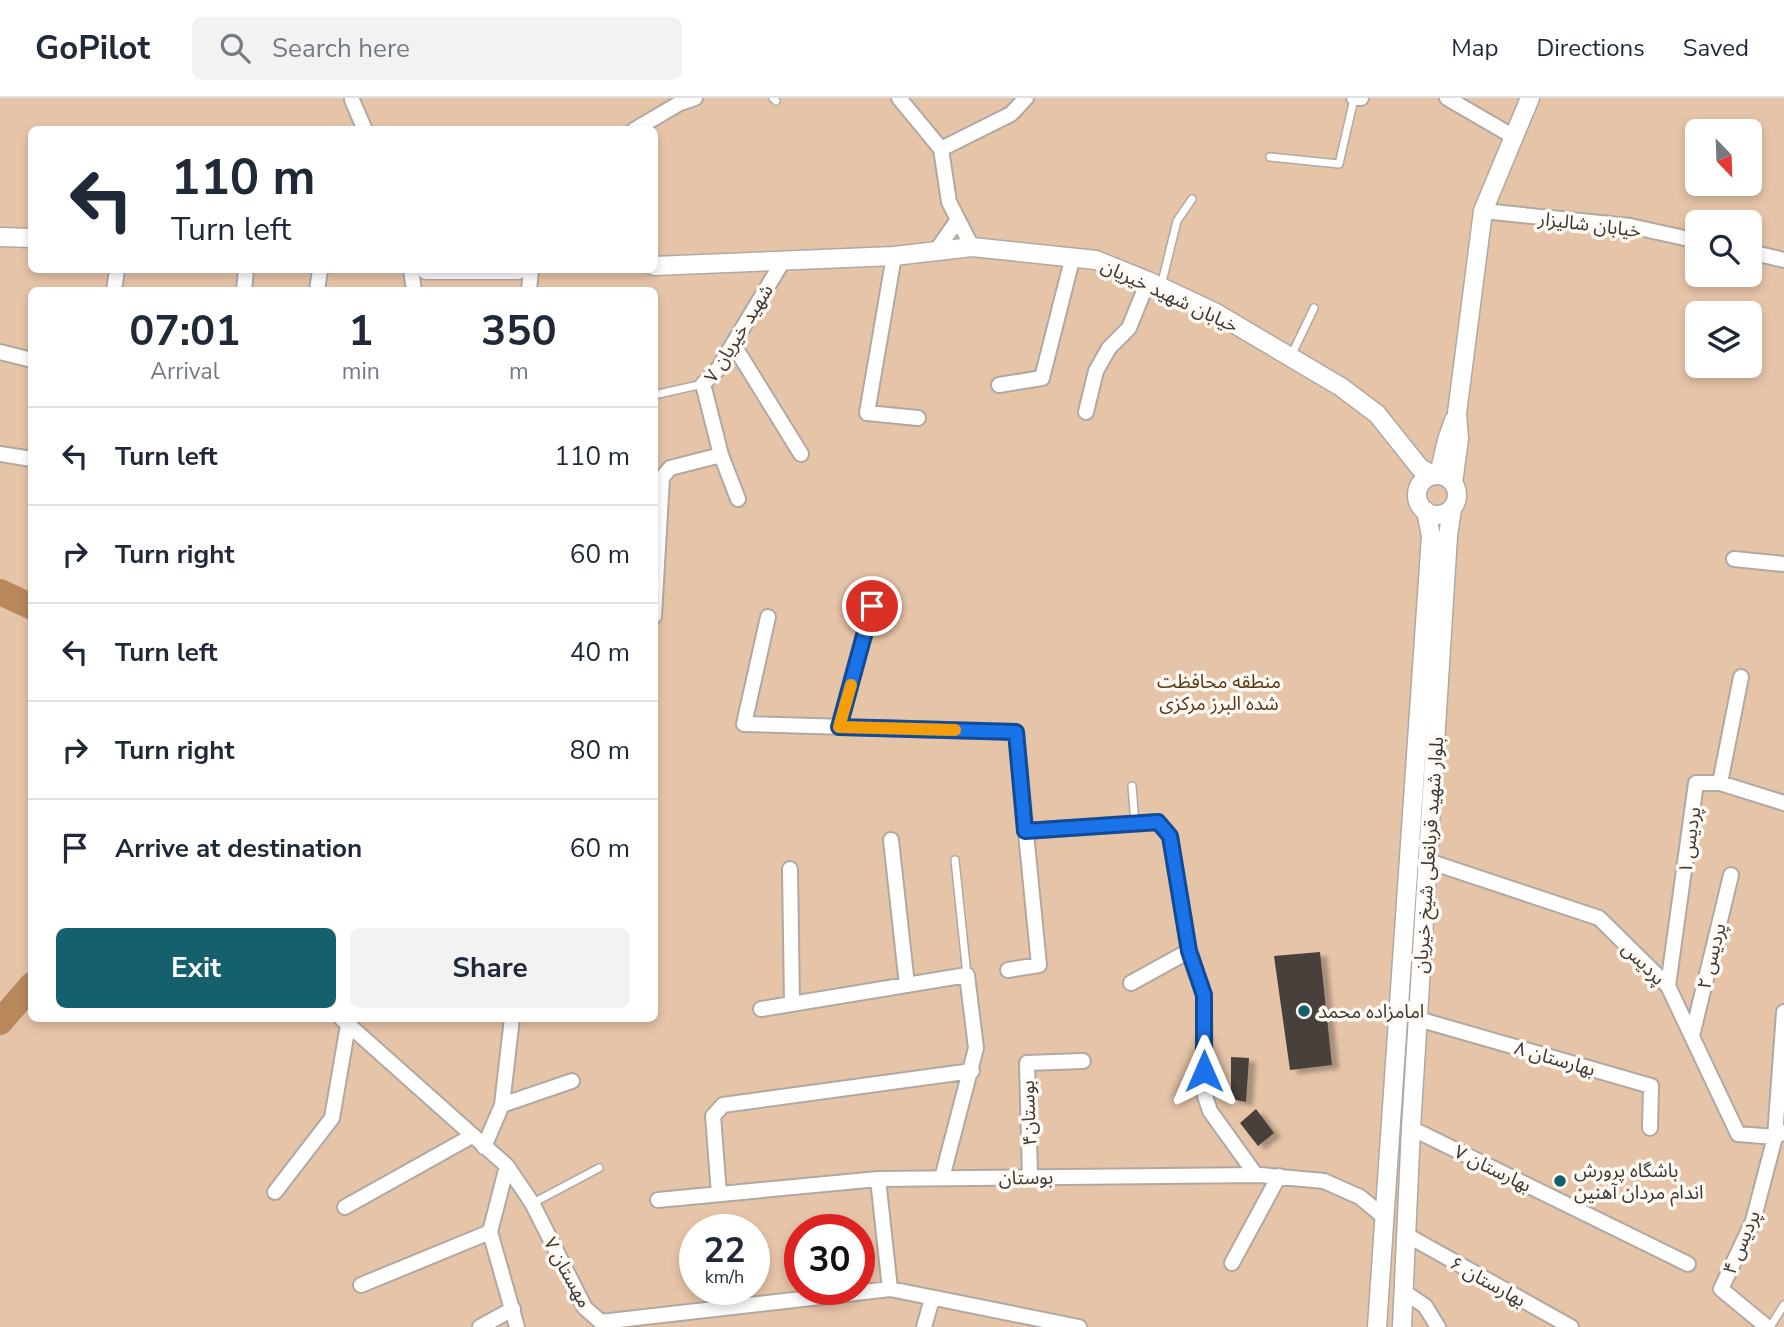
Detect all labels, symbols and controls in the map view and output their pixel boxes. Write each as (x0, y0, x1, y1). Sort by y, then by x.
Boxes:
search box (192, 17, 682, 80)
text: GoPilot (35, 26, 150, 71)
icon: search (216, 29, 254, 67)
text: Search here (272, 31, 410, 66)
text: Map (1451, 32, 1498, 64)
text: Directions (1536, 32, 1645, 64)
text: Saved (1683, 32, 1749, 64)
north arrow (1685, 119, 1762, 196)
map controls (1685, 119, 1762, 378)
text: 110 m (171, 144, 315, 211)
icon: left (56, 154, 147, 245)
street label: خیابان شالیزار (1536, 206, 1643, 244)
text: Turn left (171, 208, 291, 251)
button: search (1685, 210, 1762, 287)
street label: خیابان شهید خیریان (1097, 253, 1242, 339)
street label: شهید خیریان ۷ (698, 279, 780, 388)
button: layers (1685, 301, 1762, 378)
text: 07:01 (129, 303, 240, 360)
text: 1 (348, 303, 373, 360)
text: 350 (481, 303, 557, 360)
text: Arrival (150, 356, 219, 387)
text: min (342, 356, 380, 387)
text: m (509, 356, 529, 387)
icon: left (56, 437, 94, 475)
text: Turn left (115, 439, 218, 474)
text: 110 m (554, 439, 630, 474)
icon: right (56, 535, 94, 573)
text: Turn right (115, 537, 234, 572)
text: 60 m (570, 537, 630, 572)
pin (842, 576, 902, 636)
icon: arrive (853, 587, 891, 625)
icon: left (56, 633, 94, 671)
text: Turn left (115, 635, 218, 670)
text: 40 m (570, 635, 630, 670)
park label: منطقه محافظت شده البرز مرکزی (1157, 669, 1281, 717)
icon: right (56, 731, 94, 769)
text: Turn right (115, 733, 234, 768)
text: 80 m (570, 733, 630, 768)
street label: بلوار شهید قربانعلی شیخ خیریان (1408, 736, 1451, 974)
street label: پردیس ۱ (1672, 805, 1708, 875)
icon: arrive (56, 829, 94, 867)
text: Arrive at destination (115, 831, 362, 866)
text: 60 m (570, 831, 630, 866)
street label: پردیس ۲ (1691, 920, 1733, 992)
button: Exit (56, 928, 336, 1008)
button: Share (350, 928, 630, 1008)
street label: پردیس (1616, 936, 1671, 991)
place label: امامزاده محمد (1318, 999, 1424, 1025)
marker: امامزاده محمد (1296, 1003, 1312, 1019)
position arrow (1167, 1034, 1241, 1108)
street label: بهارستان ۸ (1511, 1035, 1598, 1083)
street label: بوستان۴ (1015, 1080, 1043, 1146)
street label: بهارستان ۷ (1450, 1139, 1536, 1199)
place label: باشگاه پرورش اندام مردان آهنین (1574, 1158, 1704, 1207)
street label: بوستان (998, 1165, 1054, 1191)
marker: باشگاه پرورش اندام مردان آهنین (1552, 1173, 1568, 1189)
street label: پردیس ۴ (1717, 1206, 1767, 1278)
speed limit sign: 30 (784, 1214, 875, 1305)
text: 22 (703, 1227, 746, 1274)
street label: مهستان ۷ (537, 1232, 597, 1313)
street label: بهارستان ۶ (1445, 1250, 1530, 1313)
text: km/h (705, 1265, 744, 1289)

